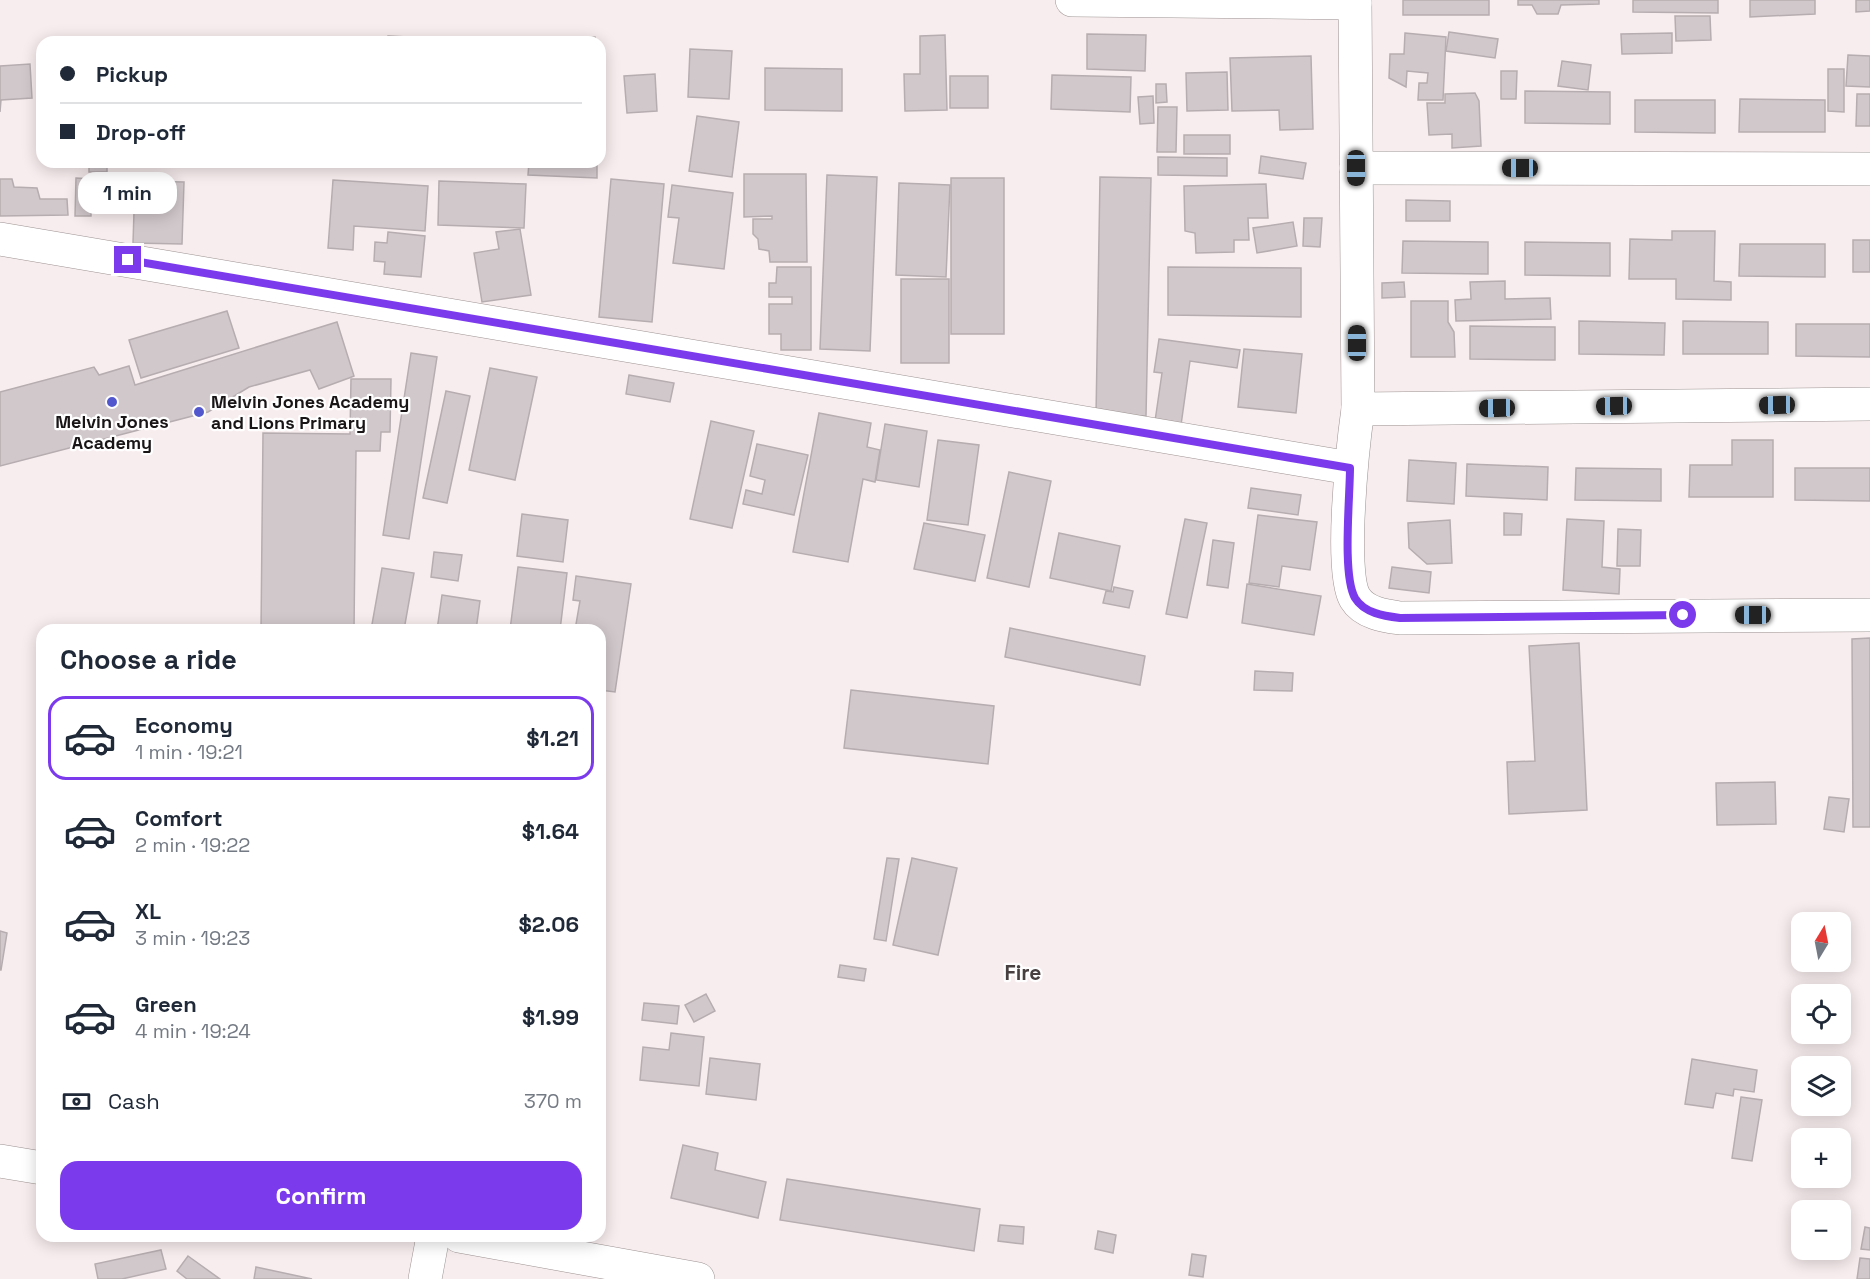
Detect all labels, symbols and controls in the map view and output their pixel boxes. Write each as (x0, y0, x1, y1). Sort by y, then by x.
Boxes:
text: Pickup (96, 60, 168, 88)
text: Drop-off (96, 118, 186, 146)
car (1347, 150, 1365, 186)
car (1502, 159, 1538, 177)
callout: 1 min (78, 173, 178, 215)
text: 1 min (103, 180, 152, 206)
route end (114, 246, 141, 273)
car (1348, 325, 1366, 361)
place label: Melvin Jones Academy and Lions Primary (211, 390, 409, 434)
marker: Melvin Jones Academy (105, 395, 119, 409)
car (1759, 396, 1795, 414)
car (1596, 397, 1632, 415)
car (1479, 399, 1515, 417)
marker: Melvin Jones Academy and Lions Primary (192, 405, 206, 419)
place label: Melvin Jones Academy (55, 410, 169, 454)
route start (1669, 601, 1696, 628)
car (1735, 606, 1771, 624)
text: Choose a ride (60, 642, 237, 677)
icon: car (63, 711, 117, 765)
text: Economy (135, 711, 233, 739)
text: $1.21 (526, 724, 579, 752)
text: 1 min · 19:21 (135, 739, 243, 765)
icon: car (63, 804, 117, 858)
text: Comfort (135, 804, 223, 832)
text: $1.64 (522, 817, 579, 845)
text: 2 min · 19:22 (135, 832, 250, 858)
icon: car (63, 897, 117, 951)
text: XL (135, 897, 161, 925)
text: $2.06 (518, 910, 579, 938)
north arrow (1791, 912, 1851, 972)
map controls (1791, 912, 1851, 1260)
text: 3 min · 19:23 (135, 925, 250, 951)
district label: Fire (1005, 959, 1041, 986)
button: locate (1791, 984, 1851, 1044)
icon: car (63, 990, 117, 1044)
text: Green (135, 990, 197, 1018)
text: $1.99 (522, 1003, 579, 1031)
text: 4 min · 19:24 (135, 1018, 251, 1044)
button: layers (1791, 1056, 1851, 1116)
icon: cash (60, 1085, 93, 1118)
text: Cash (108, 1087, 160, 1115)
text: 370 m (524, 1088, 582, 1114)
button: + (1791, 1128, 1851, 1188)
button: Confirm (60, 1161, 582, 1230)
button: − (1791, 1200, 1851, 1260)

